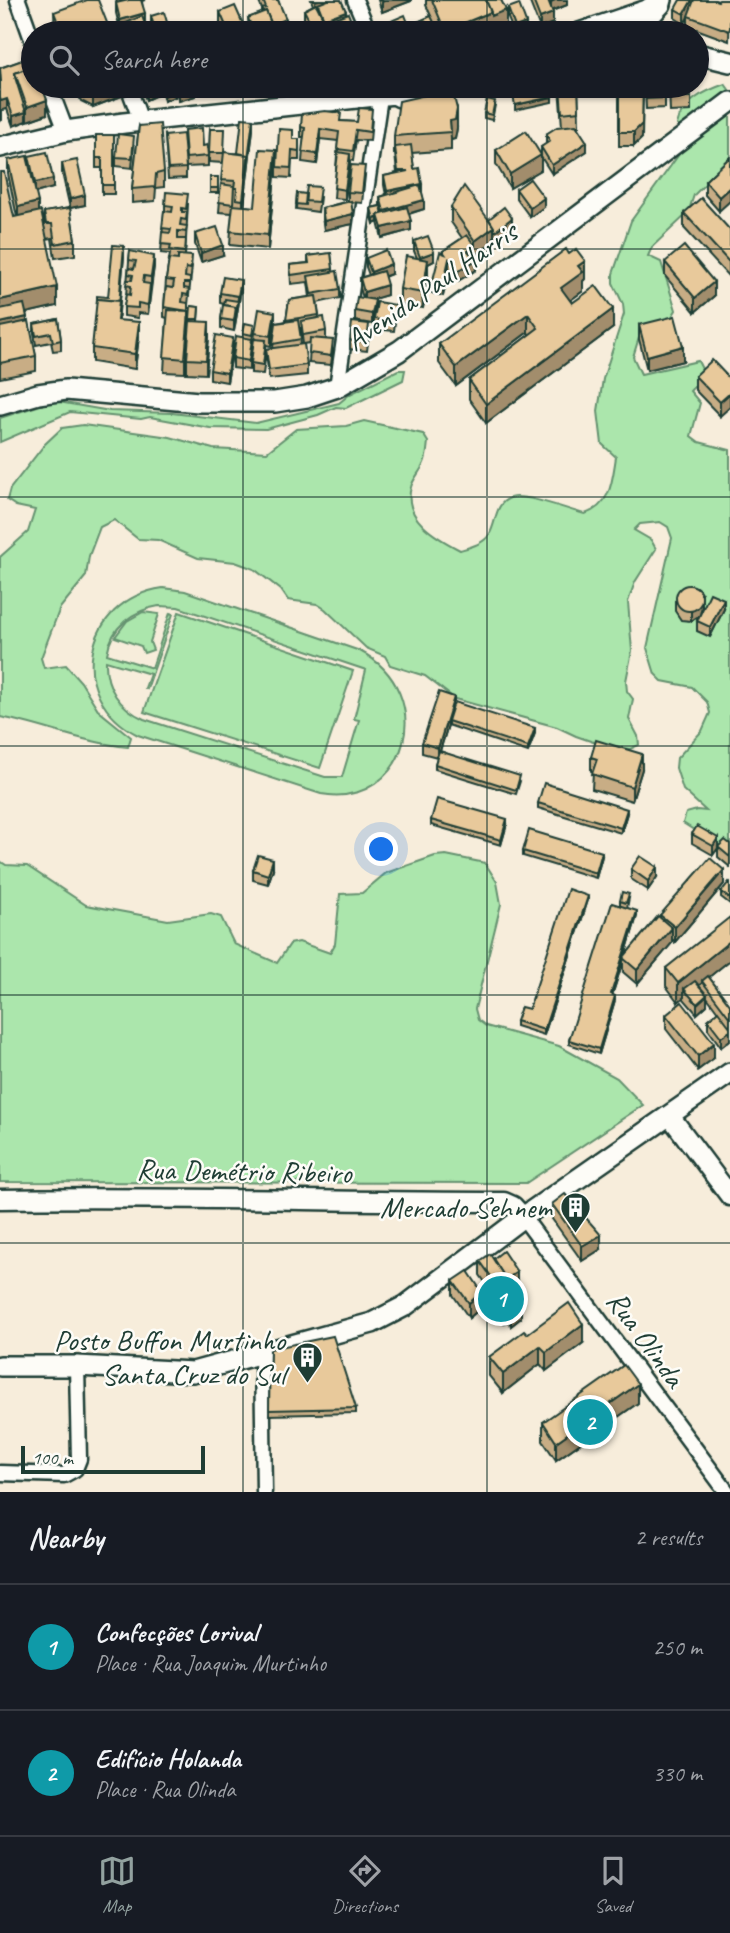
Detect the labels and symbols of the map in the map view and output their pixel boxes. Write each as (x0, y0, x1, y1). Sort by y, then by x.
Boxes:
street label: Avenida Paul Harris (338, 211, 526, 359)
your location (364, 832, 398, 866)
street label: Rua Demétrio Ribeiro (136, 1150, 353, 1192)
place label: Mercado Sehnem (380, 1188, 553, 1226)
building icon: Mercado Sehnem (558, 1190, 592, 1234)
pin: 1 (478, 1273, 524, 1325)
street label: Rua Olinda (598, 1283, 695, 1396)
place label: Posto Buffon Murtinho Santa Cruz do Sul (54, 1321, 290, 1393)
building icon: Posto Buffon Murtinho Santa Cruz do Sul (291, 1340, 325, 1384)
pin: 2 (567, 1396, 613, 1448)
scale bar (21, 1443, 205, 1475)

